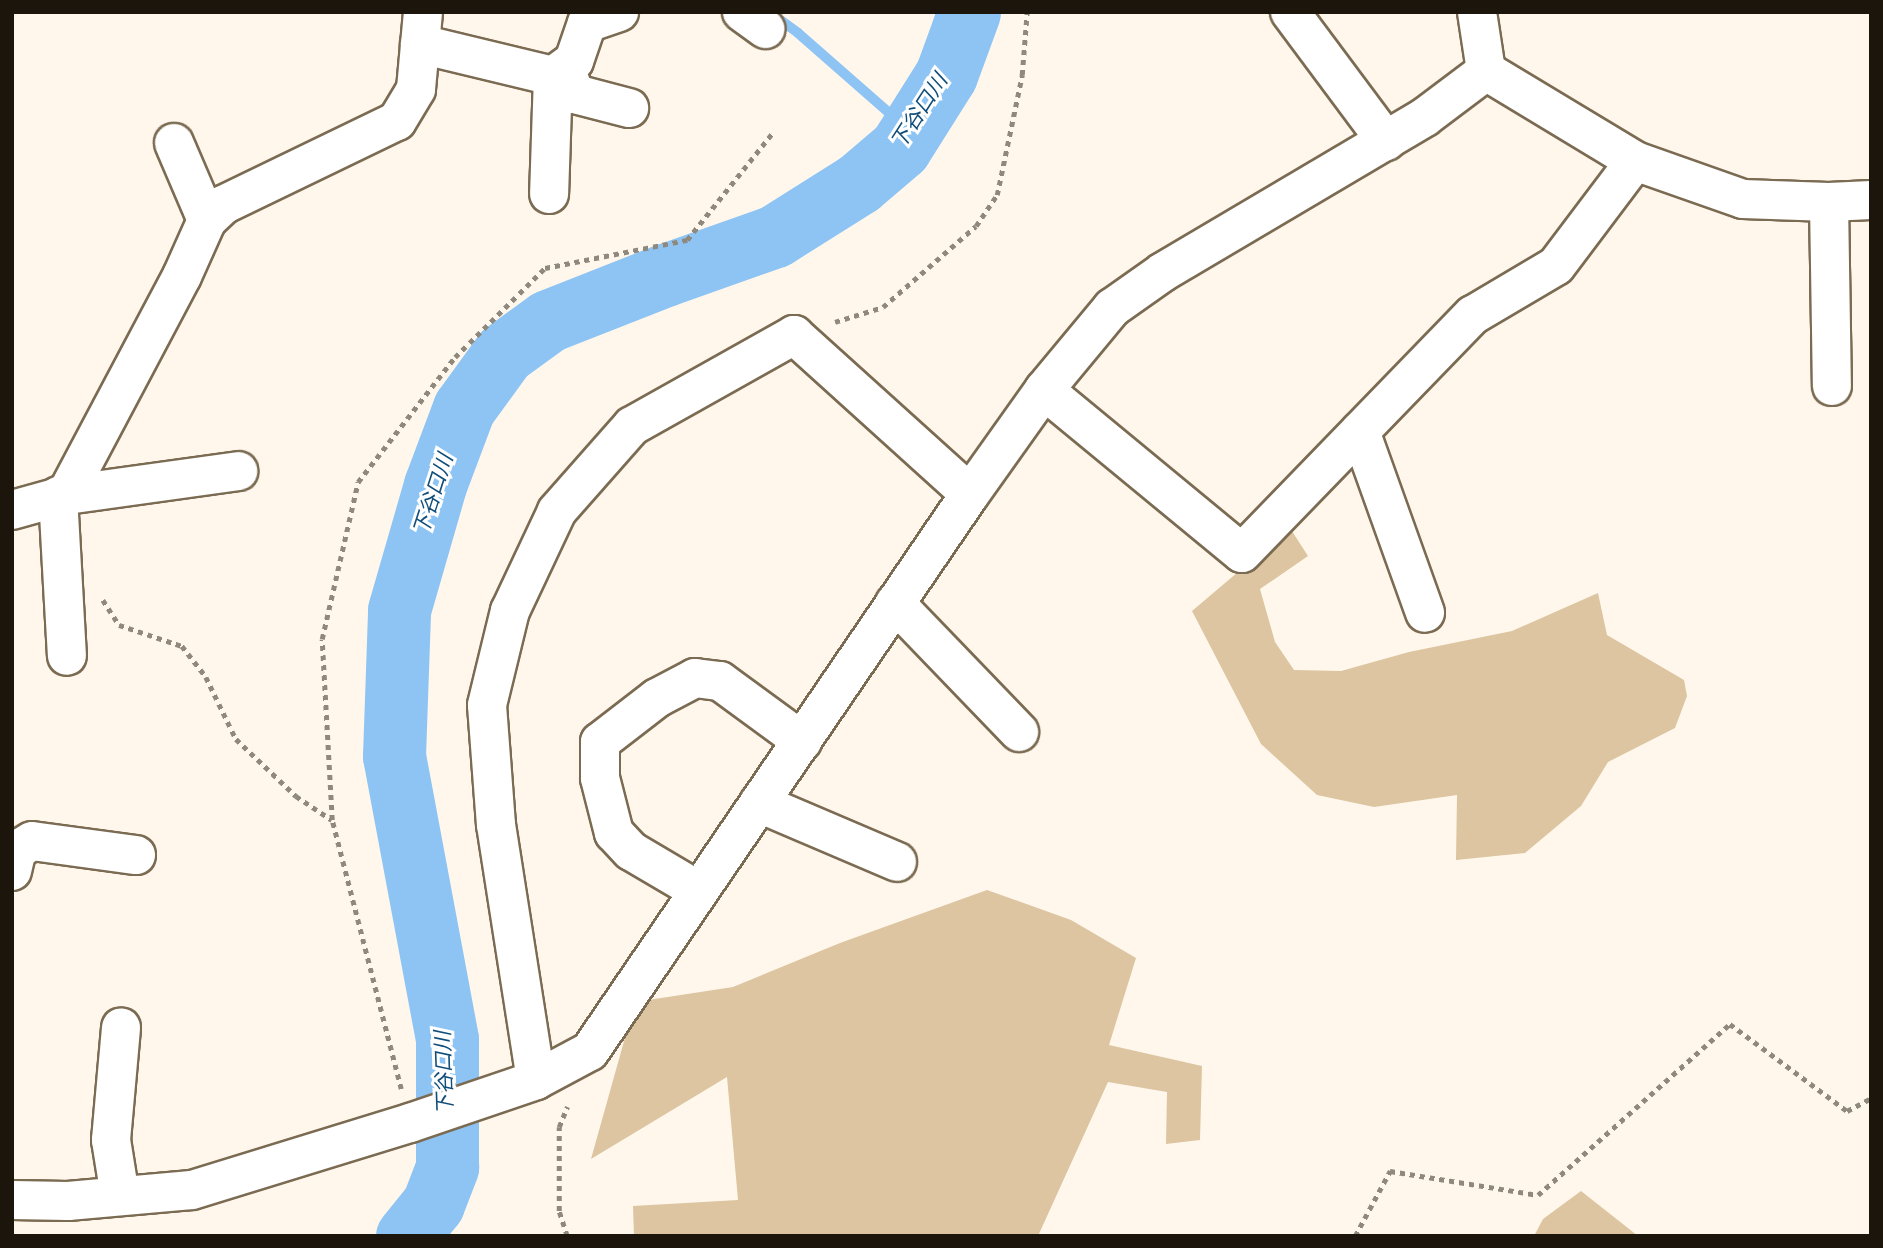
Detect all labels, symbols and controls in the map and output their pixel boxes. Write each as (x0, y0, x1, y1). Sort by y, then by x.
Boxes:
water label: 下谷口川 (887, 70, 953, 154)
water label: 下谷口川 (409, 451, 459, 539)
water label: 下谷口川 (431, 1031, 459, 1115)

